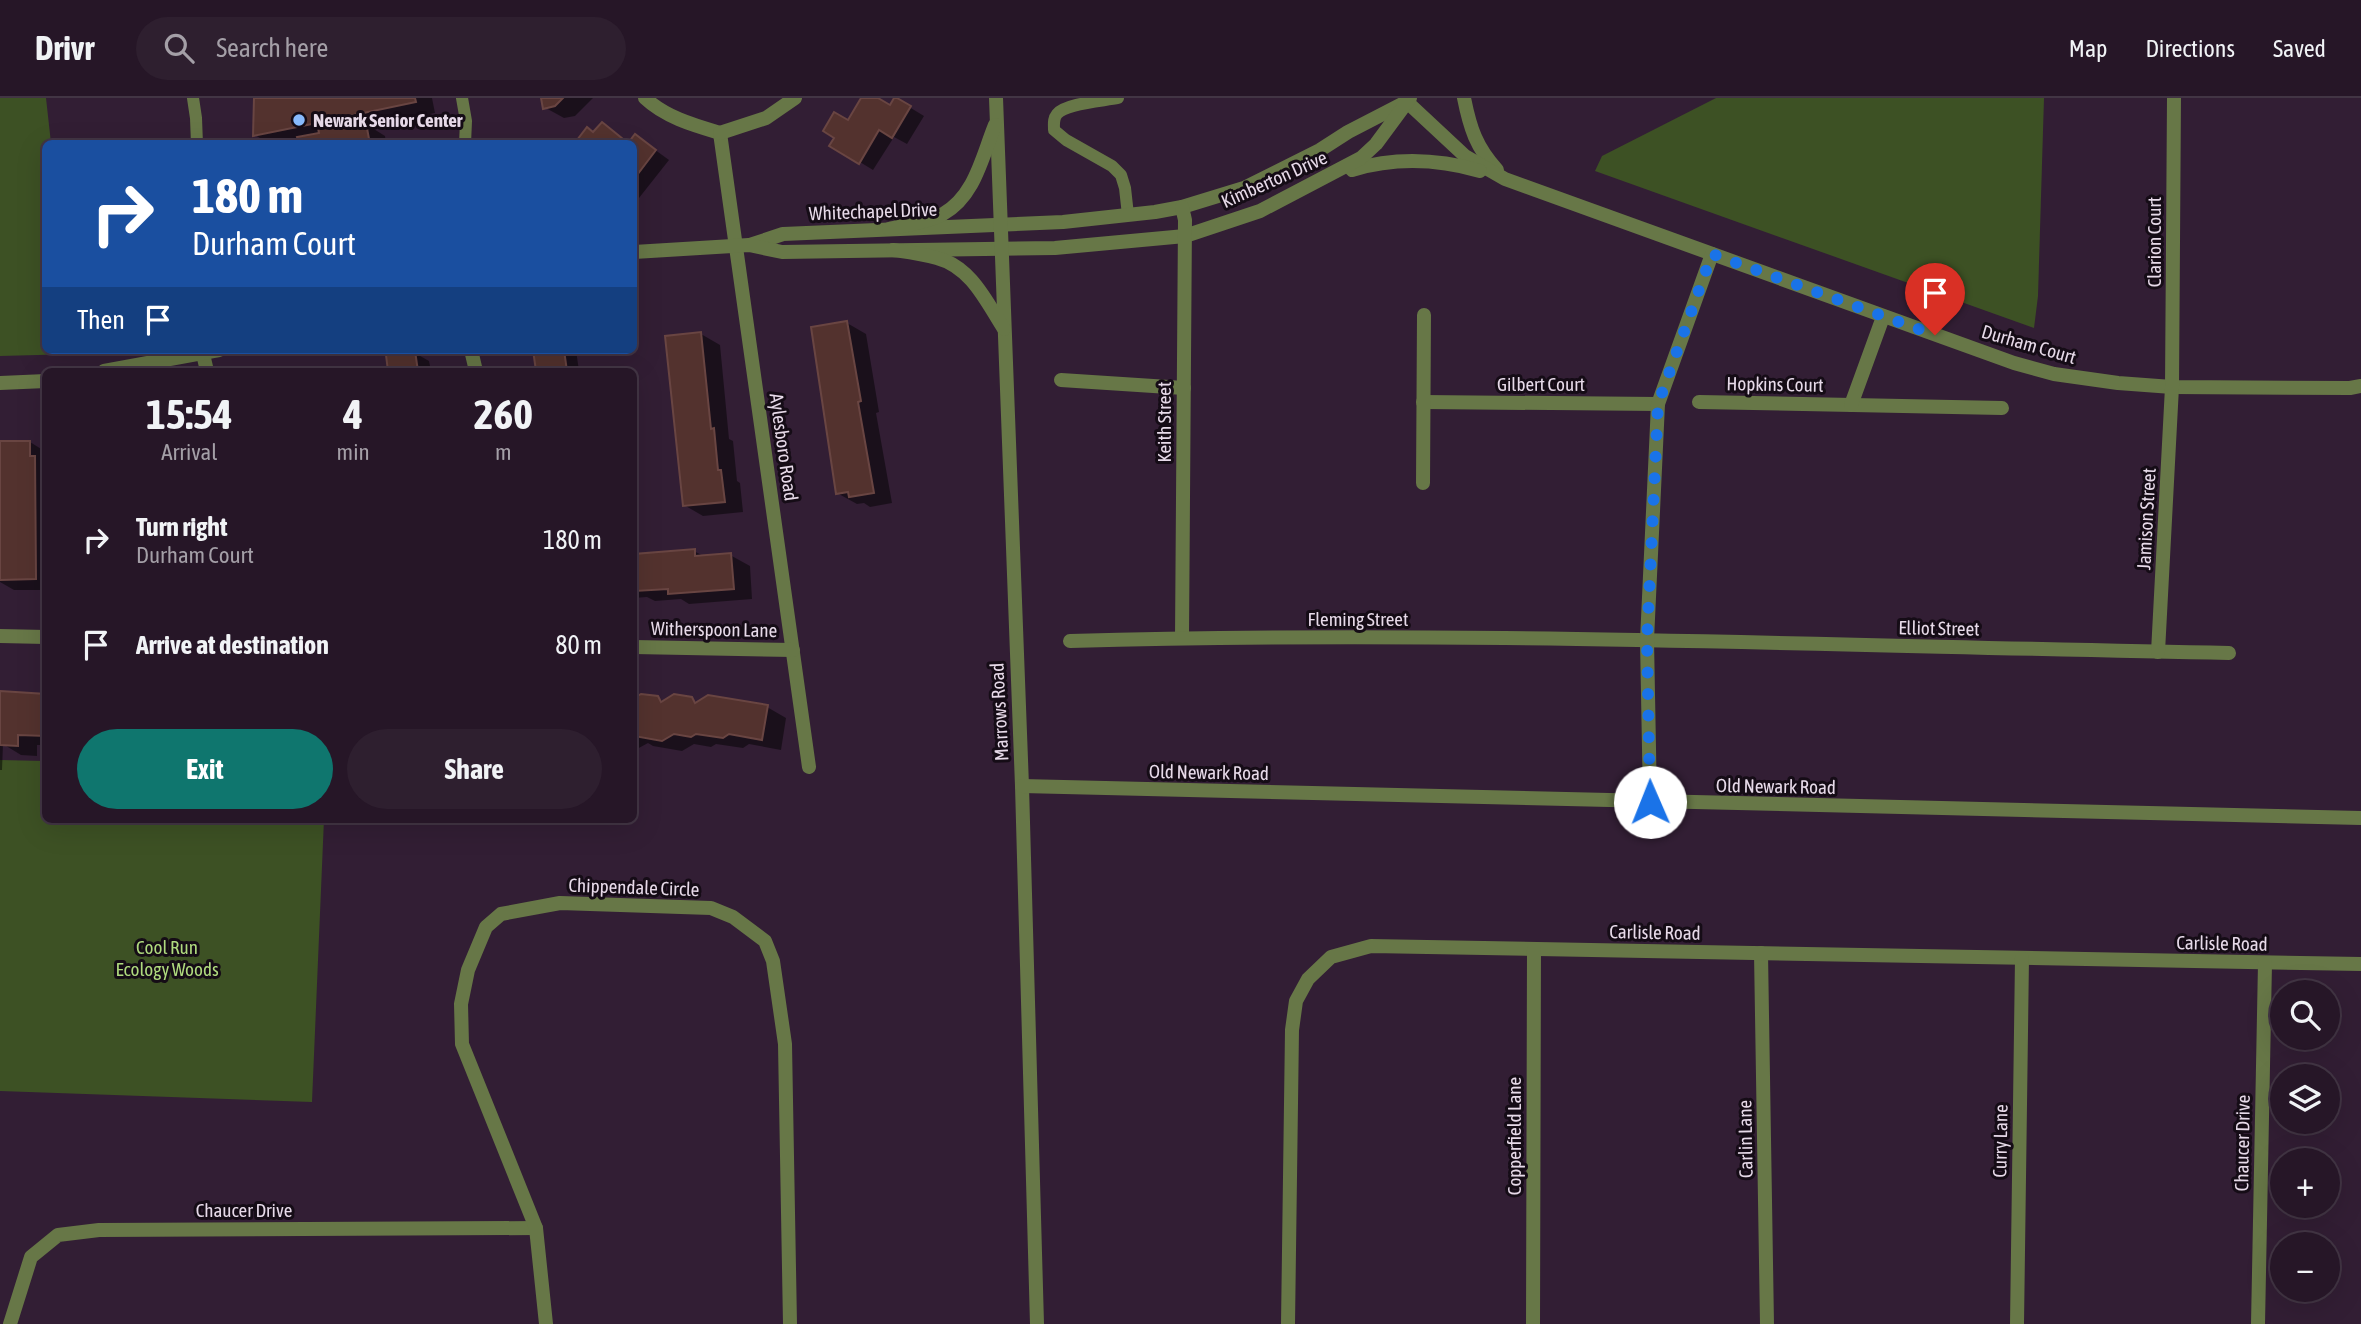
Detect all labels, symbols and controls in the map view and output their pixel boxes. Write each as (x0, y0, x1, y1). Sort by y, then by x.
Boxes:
search box (136, 17, 626, 80)
text: Drivr (35, 29, 94, 67)
icon: search (160, 29, 198, 67)
text: Search here (216, 33, 328, 63)
text: Map (2069, 35, 2107, 62)
text: Directions (2145, 35, 2235, 62)
text: Saved (2273, 35, 2326, 62)
place label: Newark Senior Center (313, 109, 463, 131)
marker: Newark Senior Center (291, 112, 307, 128)
street label: Kimberton Drive (1218, 146, 1330, 212)
text: 180 m (192, 167, 303, 223)
icon: right (77, 168, 168, 259)
street label: Clarion Court (2143, 197, 2165, 287)
street label: Whitechapel Drive (808, 198, 938, 224)
text: Durham Court (192, 225, 356, 262)
pin (1905, 263, 1965, 335)
icon: arrive (1916, 274, 1954, 312)
icon: arrive (139, 301, 177, 339)
text: Then (77, 305, 125, 335)
street label: Durham Court (1979, 320, 2079, 368)
street label: Hopkins Court (1726, 372, 1824, 396)
street label: Gilbert Court (1497, 373, 1585, 395)
street label: Keith Street (1153, 382, 1175, 462)
text: 15:54 (146, 390, 233, 438)
text: 4 (343, 390, 363, 438)
text: 260 (474, 390, 533, 438)
street label: Aylesboro Road (766, 392, 802, 502)
text: Arrival (161, 439, 217, 465)
text: min (337, 439, 370, 465)
text: m (495, 439, 512, 465)
street label: Jamison Street (2132, 467, 2160, 571)
text: Turn right (136, 512, 227, 542)
icon: right (77, 521, 115, 559)
text: 180 m (543, 525, 602, 555)
text: Durham Court (136, 542, 254, 568)
street label: Fleming Street (1308, 608, 1408, 630)
street label: Elliot Street (1898, 616, 1980, 640)
street label: Witherspoon Lane (651, 617, 777, 641)
icon: arrive (77, 626, 115, 664)
text: Arrive at destination (136, 630, 329, 660)
text: 80 m (555, 630, 602, 660)
street label: Marrows Road (985, 662, 1013, 762)
button: Exit (77, 729, 333, 809)
button: Share (347, 729, 602, 809)
street label: Old Newark Road (1149, 760, 1269, 784)
position arrow (1613, 765, 1687, 839)
street label: Old Newark Road (1716, 774, 1836, 798)
street label: Chippendale Circle (568, 874, 700, 900)
street label: Carlisle Road (1609, 920, 1701, 944)
street label: Carlisle Road (2176, 931, 2268, 955)
park label: Cool Run Ecology Woods (115, 936, 219, 980)
map controls (2270, 980, 2340, 1302)
button: search (2270, 980, 2340, 1050)
button: layers (2270, 1064, 2340, 1134)
street label: Copperfield Lane (1503, 1077, 1525, 1195)
street label: Chaucer Drive (2230, 1095, 2254, 1191)
street label: Carlin Lane (1733, 1100, 1757, 1178)
street label: Curry Lane (1988, 1104, 2012, 1178)
button: + (2270, 1148, 2340, 1218)
street label: Chaucer Drive (196, 1199, 292, 1221)
button: − (2270, 1232, 2340, 1302)

